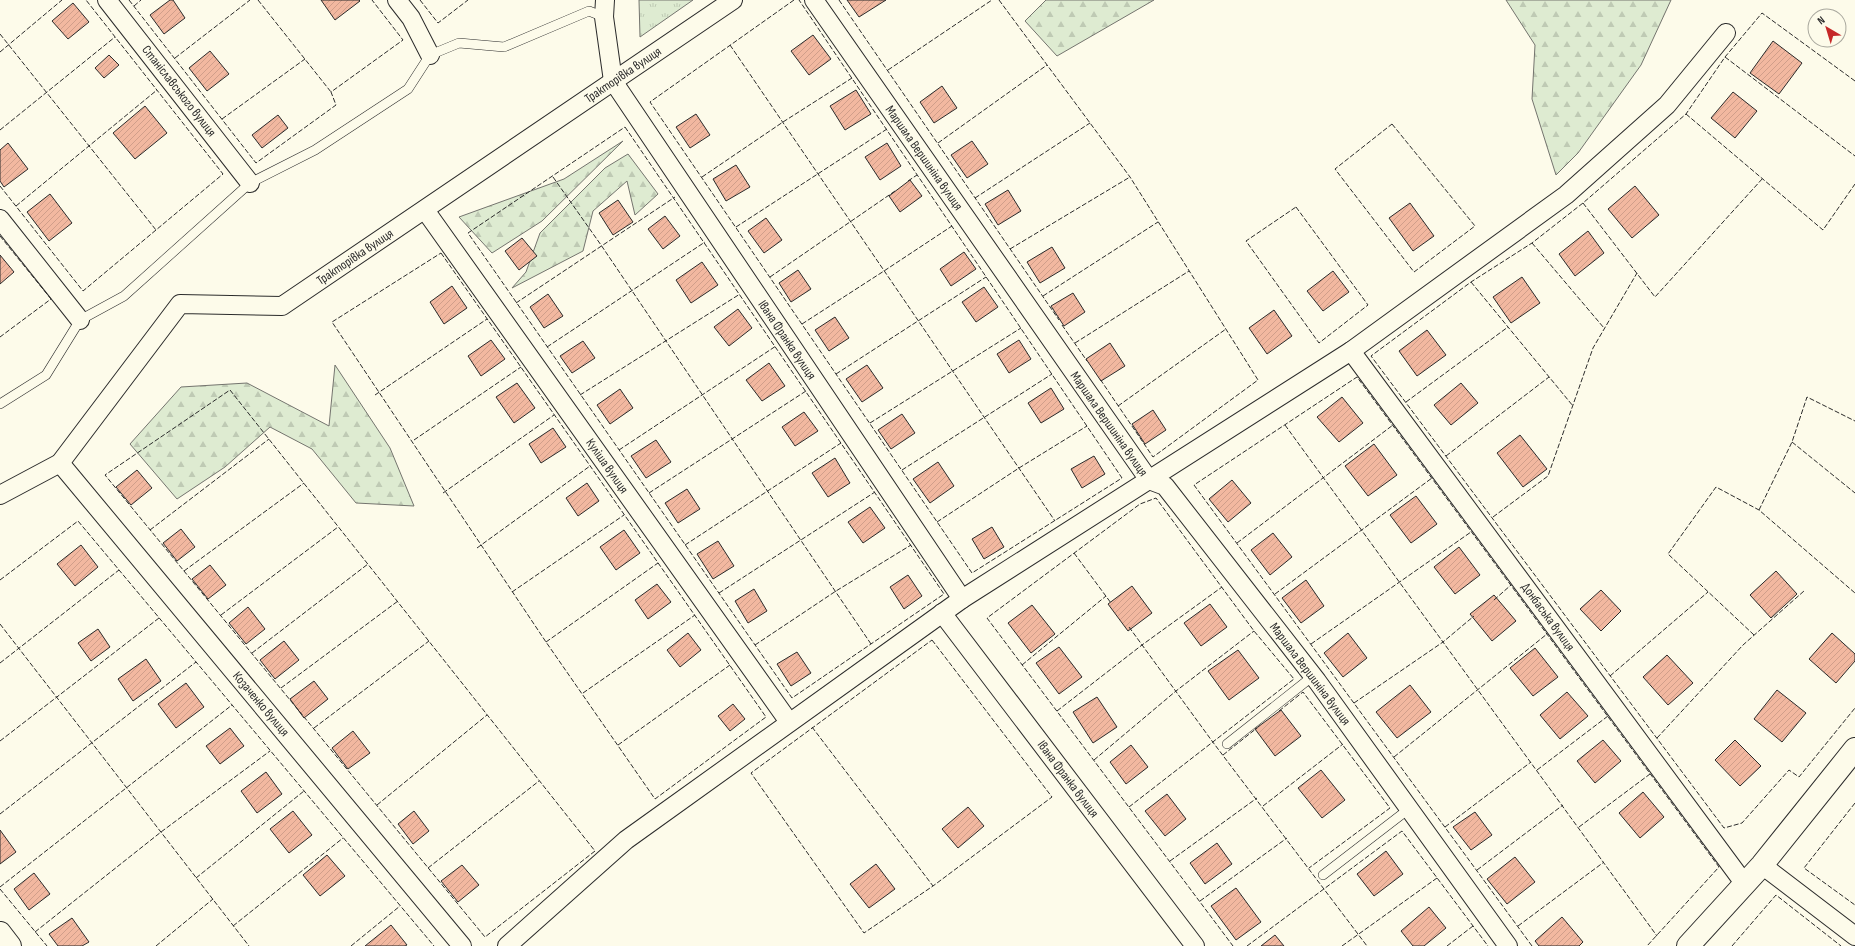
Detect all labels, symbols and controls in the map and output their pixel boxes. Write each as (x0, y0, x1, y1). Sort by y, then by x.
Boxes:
north arrow (1807, 8, 1847, 48)
text: N (1815, 14, 1828, 27)
street label: Станіславського вулиця (138, 42, 220, 140)
street label: Тракторівка вулиця (581, 43, 665, 107)
street label: Маршала Вершиніна вулиця (882, 102, 966, 214)
street label: Тракторівка вулиця (313, 225, 397, 289)
street label: Івана Франка вулиця (755, 297, 819, 383)
street label: Маршала Вершиніна вулиця (1067, 368, 1151, 480)
street label: Куліша вулиця (582, 435, 632, 497)
street label: Донбаська вулиця (1518, 580, 1578, 654)
street label: Маршала Вершиніна вулиця (1266, 619, 1354, 729)
street label: Козаченко вулиця (229, 668, 293, 740)
street label: Івана Франка вулиця (1034, 737, 1102, 821)

